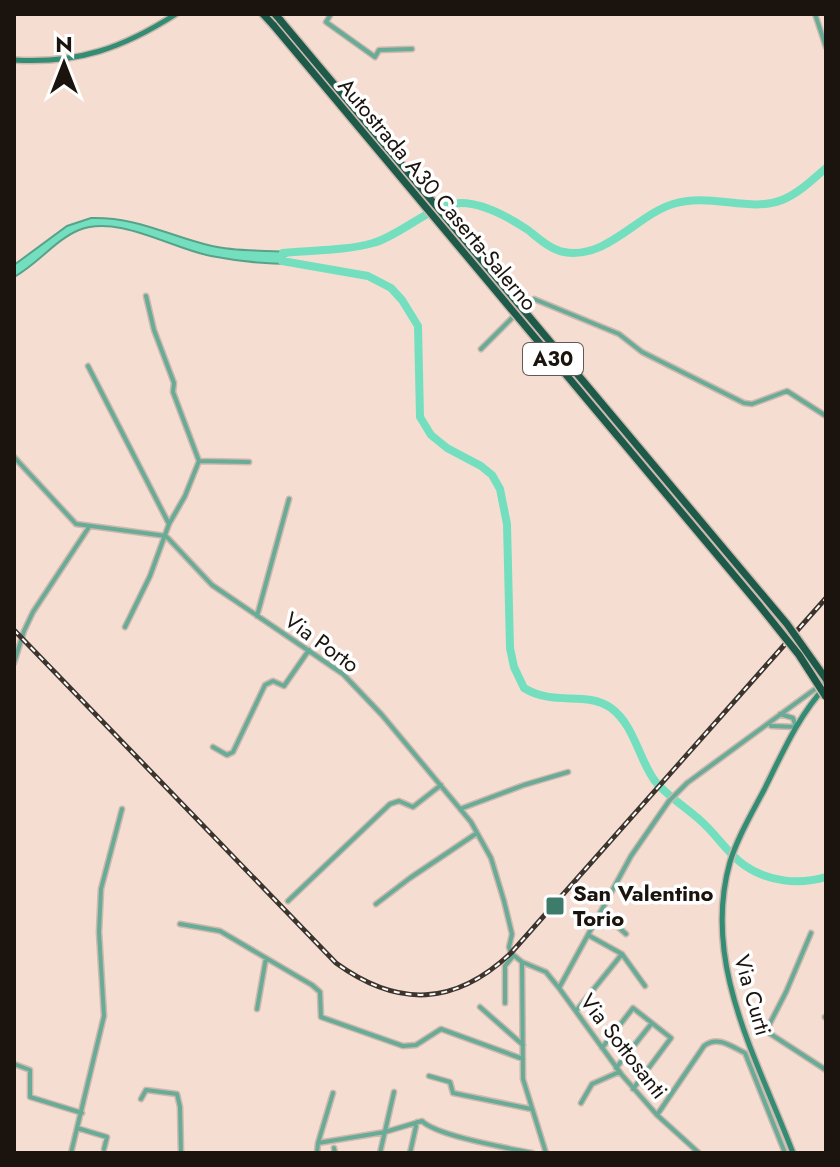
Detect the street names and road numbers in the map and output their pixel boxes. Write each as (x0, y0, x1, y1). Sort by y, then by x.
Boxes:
street label: Autostrada A30 Caserta-Salerno (331, 71, 545, 317)
road number: A30 (523, 343, 583, 375)
street label: Via Porto (278, 604, 366, 680)
street label: Via Curti (726, 951, 780, 1039)
street label: Via Sottosanti (573, 986, 675, 1106)

